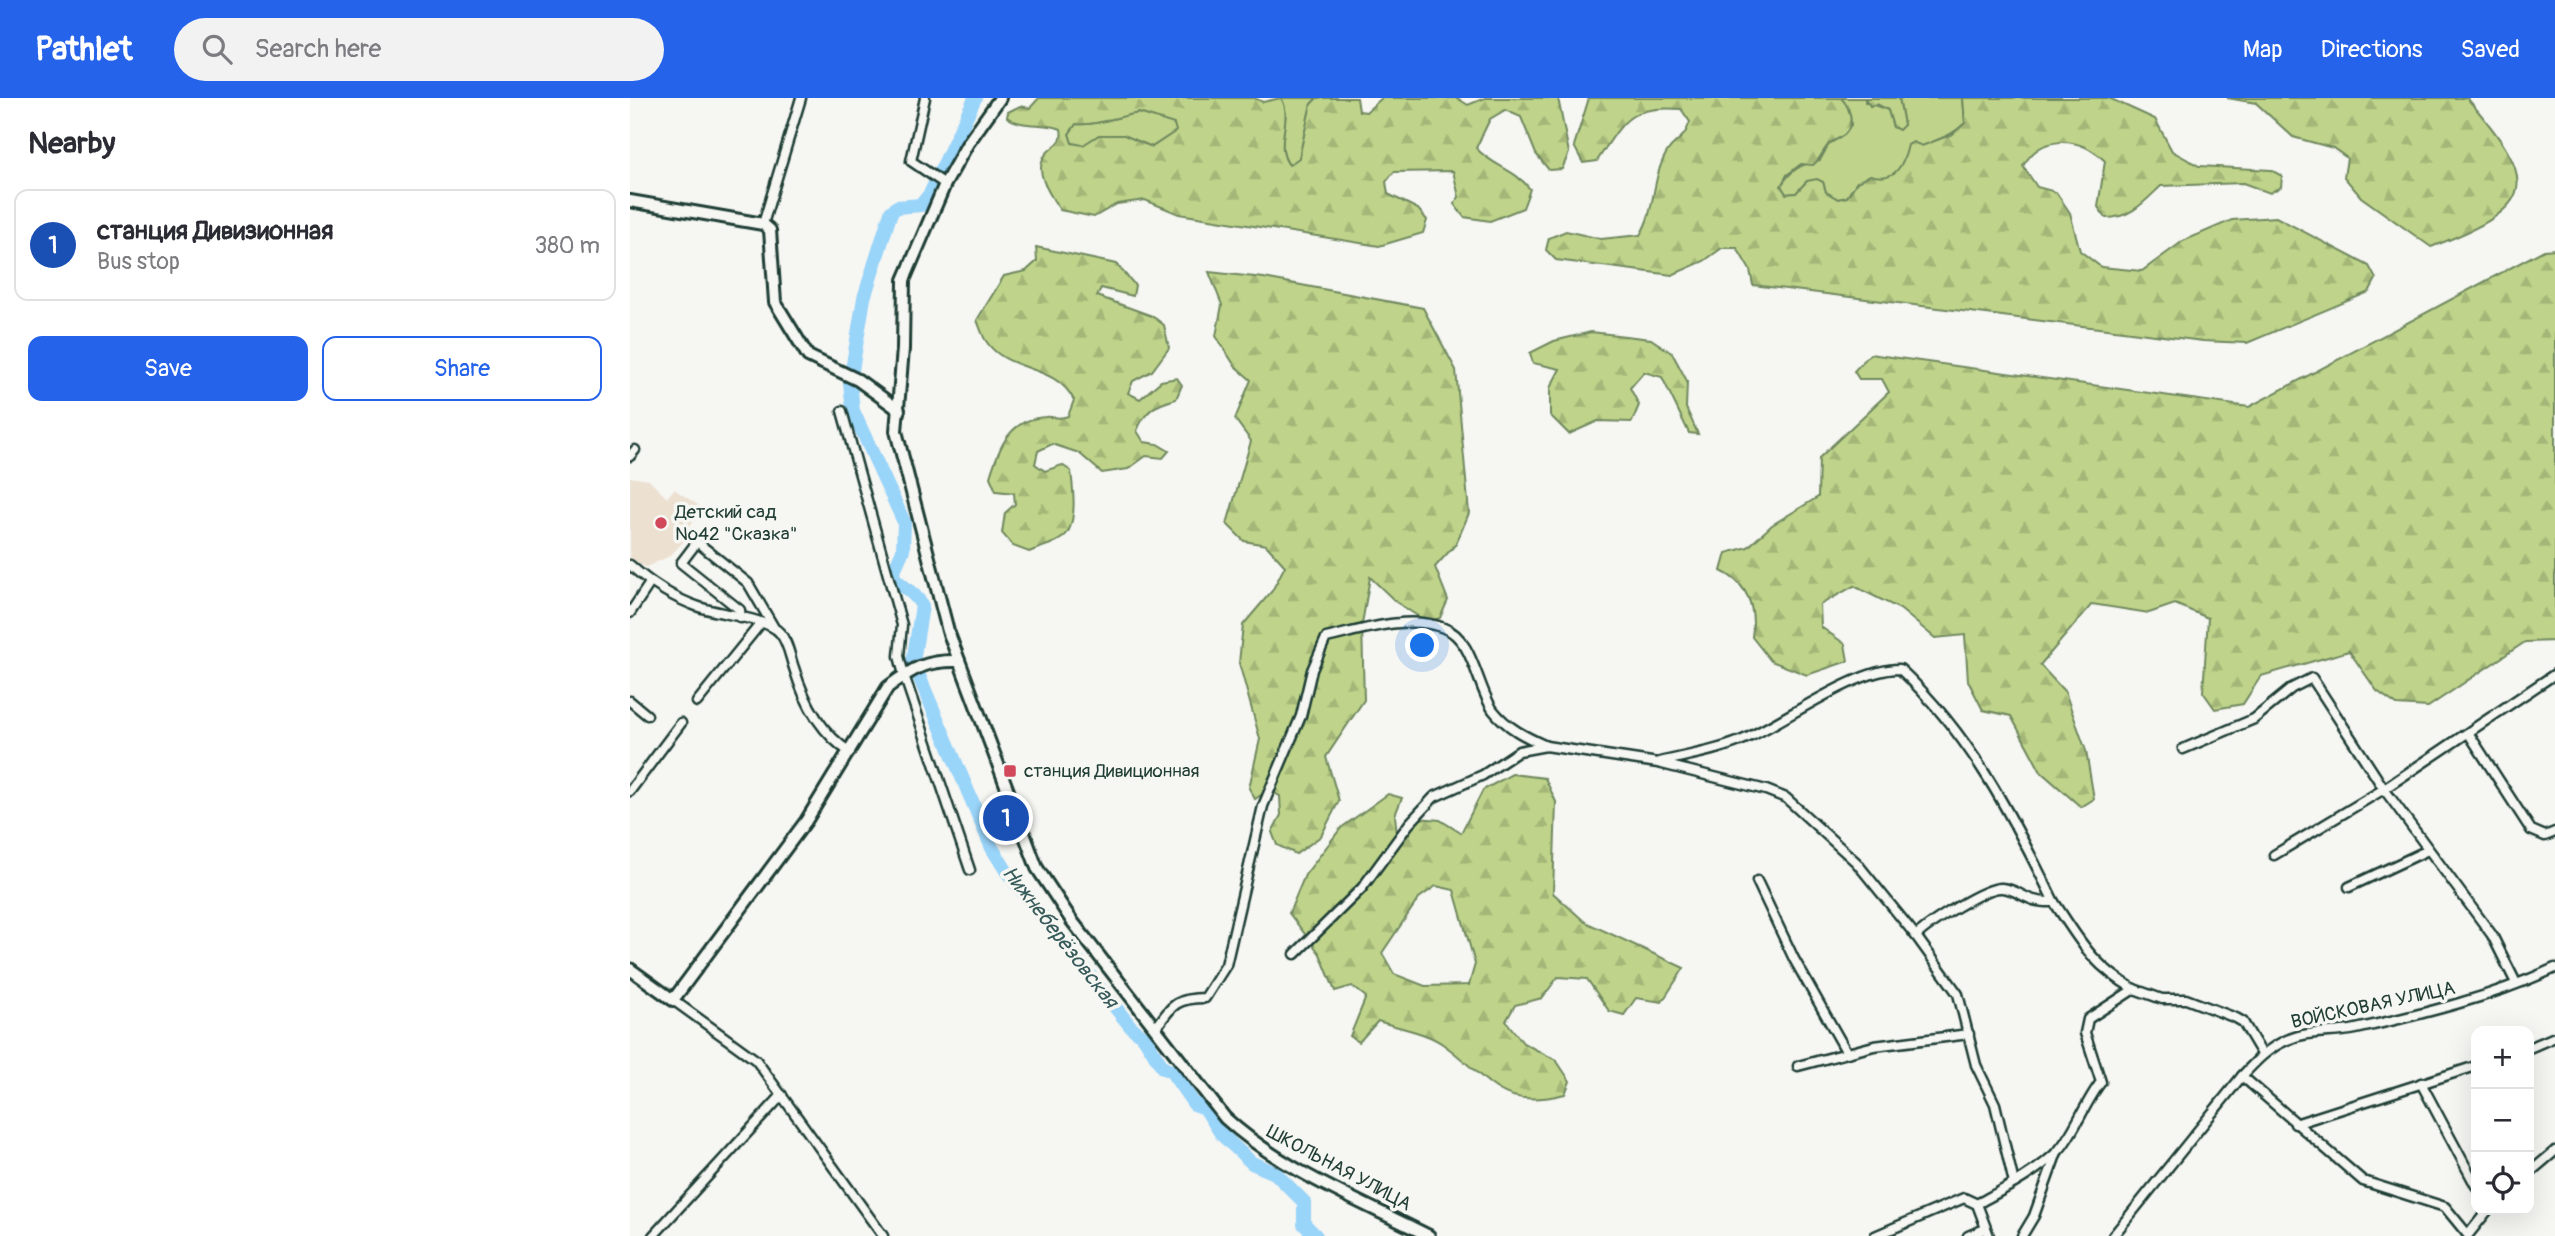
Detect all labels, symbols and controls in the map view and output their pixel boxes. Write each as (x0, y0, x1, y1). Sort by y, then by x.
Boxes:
search box (174, 18, 664, 81)
text: Pathlet (35, 29, 132, 70)
icon: search (198, 30, 236, 68)
text: Search here (254, 33, 381, 65)
text: Map (2243, 35, 2283, 64)
text: Directions (2321, 35, 2422, 64)
text: Saved (2460, 35, 2520, 64)
text: Nearby (28, 125, 115, 162)
text: станция Дивизионная (97, 215, 333, 247)
text: 1 (49, 231, 58, 260)
text: 380 m (534, 231, 600, 260)
text: Bus stop (97, 247, 180, 276)
button: Save (28, 336, 308, 401)
button: Share (322, 336, 602, 401)
place label: Детский сад №42 "Сказка" (674, 500, 797, 546)
marker: Детский сад №42 "Сказка" (653, 515, 669, 531)
your location (1405, 628, 1439, 662)
place label: станция Дивиционная (1024, 759, 1200, 783)
marker: станция Дивиционная (1002, 763, 1018, 779)
pin: 1 (983, 792, 1029, 844)
water label: Нижнеберёзовская (996, 860, 1125, 1015)
street label: ВОЙСКОВАЯ УЛИЦА (2289, 976, 2457, 1034)
map controls (2471, 1026, 2534, 1215)
button: + (2471, 1026, 2534, 1089)
button: − (2471, 1089, 2534, 1152)
street label: ШКОЛЬНАЯ УЛИЦА (1262, 1120, 1416, 1216)
button: locate (2471, 1152, 2534, 1215)

